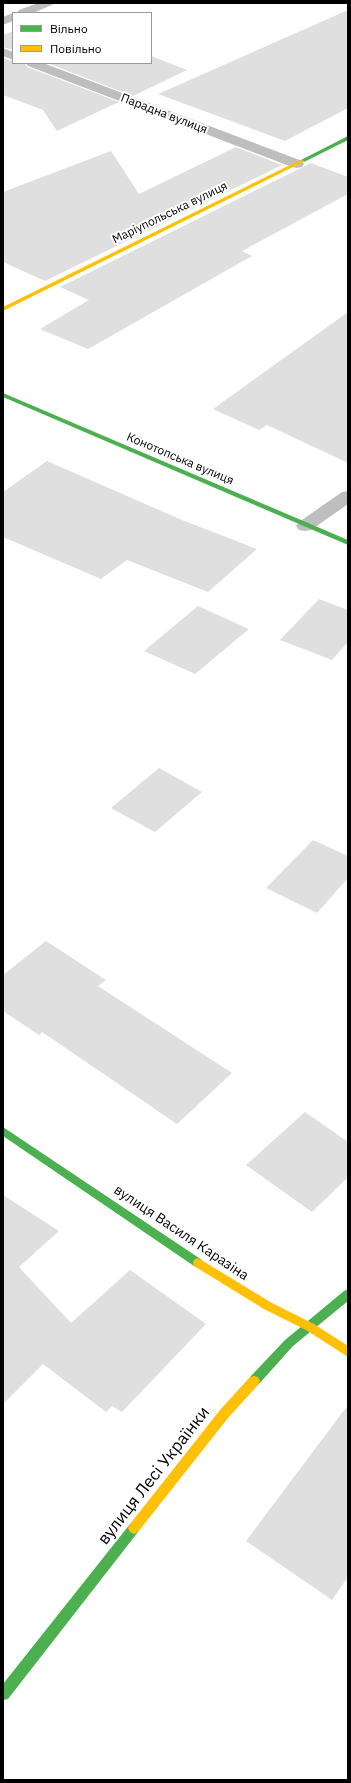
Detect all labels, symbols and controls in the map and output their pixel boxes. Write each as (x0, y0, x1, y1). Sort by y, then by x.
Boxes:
legend (12, 12, 152, 64)
text: Вільно (50, 21, 88, 36)
text: Повільно (50, 41, 102, 56)
street label: Парадна вулиця (119, 91, 209, 137)
street label: Маріупольська вулиця (110, 179, 230, 247)
street label: Конотопська вулиця (124, 430, 236, 488)
street label: вулиця Василя Каразіна (110, 1182, 252, 1284)
street label: вулиця Лесі Українки (94, 1403, 214, 1549)

